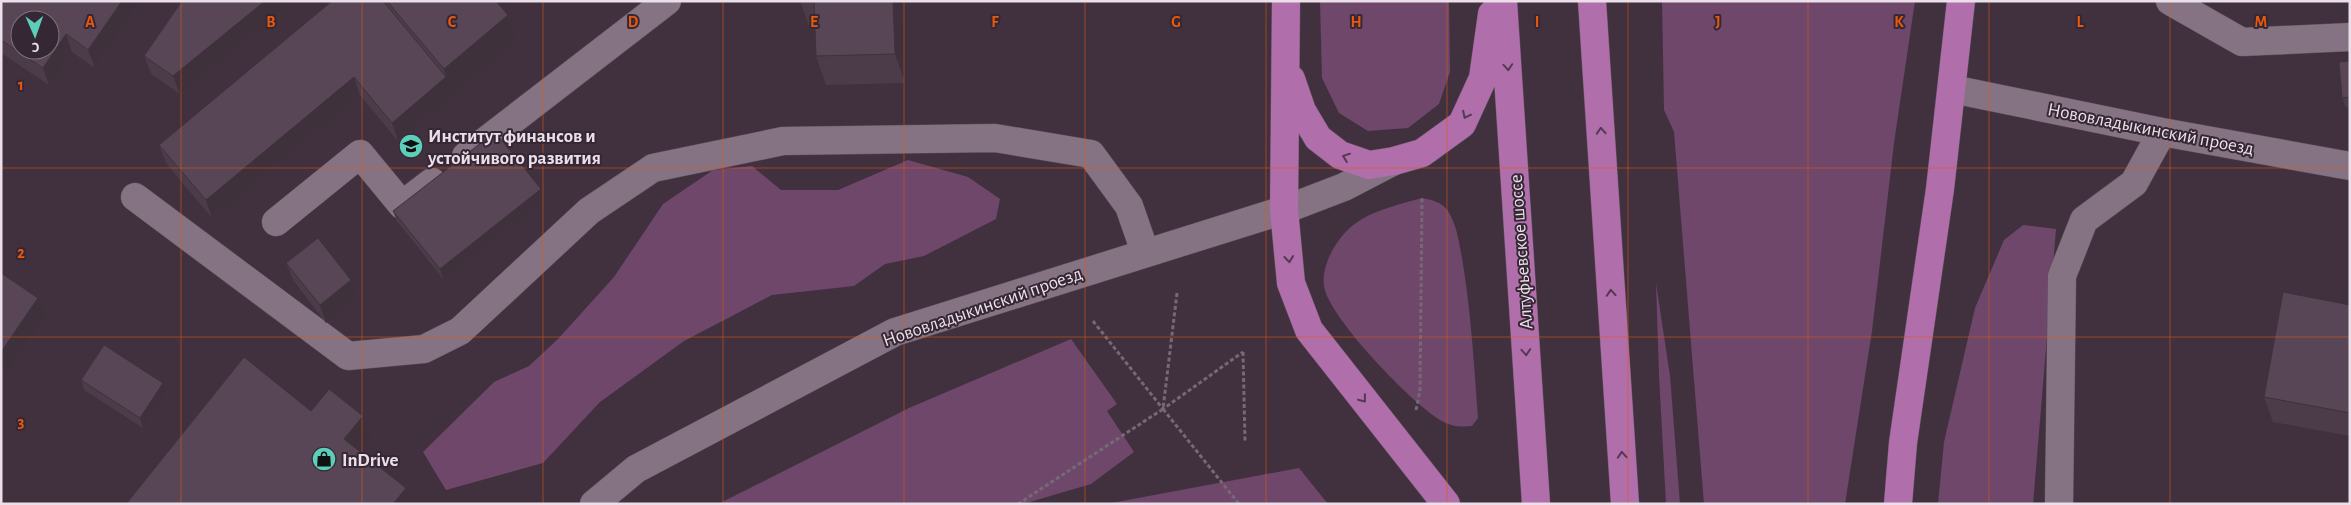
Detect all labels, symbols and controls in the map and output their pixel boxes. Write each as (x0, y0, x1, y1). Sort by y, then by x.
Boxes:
north arrow (10, 10, 60, 60)
text: A (85, 14, 95, 30)
text: B (266, 14, 276, 30)
text: C (448, 14, 457, 30)
text: D (628, 14, 639, 30)
text: E (810, 14, 818, 30)
text: F (991, 14, 999, 30)
text: G (1171, 14, 1181, 30)
text: H (1350, 14, 1362, 30)
text: I (1535, 14, 1539, 30)
text: J (1715, 14, 1721, 30)
text: K (1894, 14, 1904, 30)
text: L (2077, 14, 2084, 30)
text: M (2255, 14, 2267, 30)
text: С (31, 40, 40, 54)
one-way arrow (1502, 64, 1513, 72)
text: 1 (18, 77, 24, 93)
street label: Нововладыкинский проезд (2046, 100, 2256, 159)
one-way arrow (1462, 110, 1472, 119)
place label: Институт финансов и устойчивого развития (427, 127, 601, 168)
one-way arrow (1595, 127, 1606, 135)
school or university icon: Институт финансов и устойчивого развития (398, 133, 424, 159)
one-way arrow (1343, 152, 1351, 162)
street label: Алтуфьевское шоссе (1507, 174, 1536, 330)
text: 2 (17, 245, 25, 261)
one-way arrow (1283, 255, 1294, 263)
street label: Нововладыкинский проезд (880, 264, 1085, 351)
one-way arrow (1606, 289, 1617, 297)
one-way arrow (1521, 348, 1532, 356)
one-way arrow (1357, 393, 1365, 402)
text: 3 (18, 414, 25, 430)
shop icon: InDrive (311, 446, 337, 472)
place label: InDrive (342, 451, 399, 470)
one-way arrow (1616, 451, 1627, 459)

